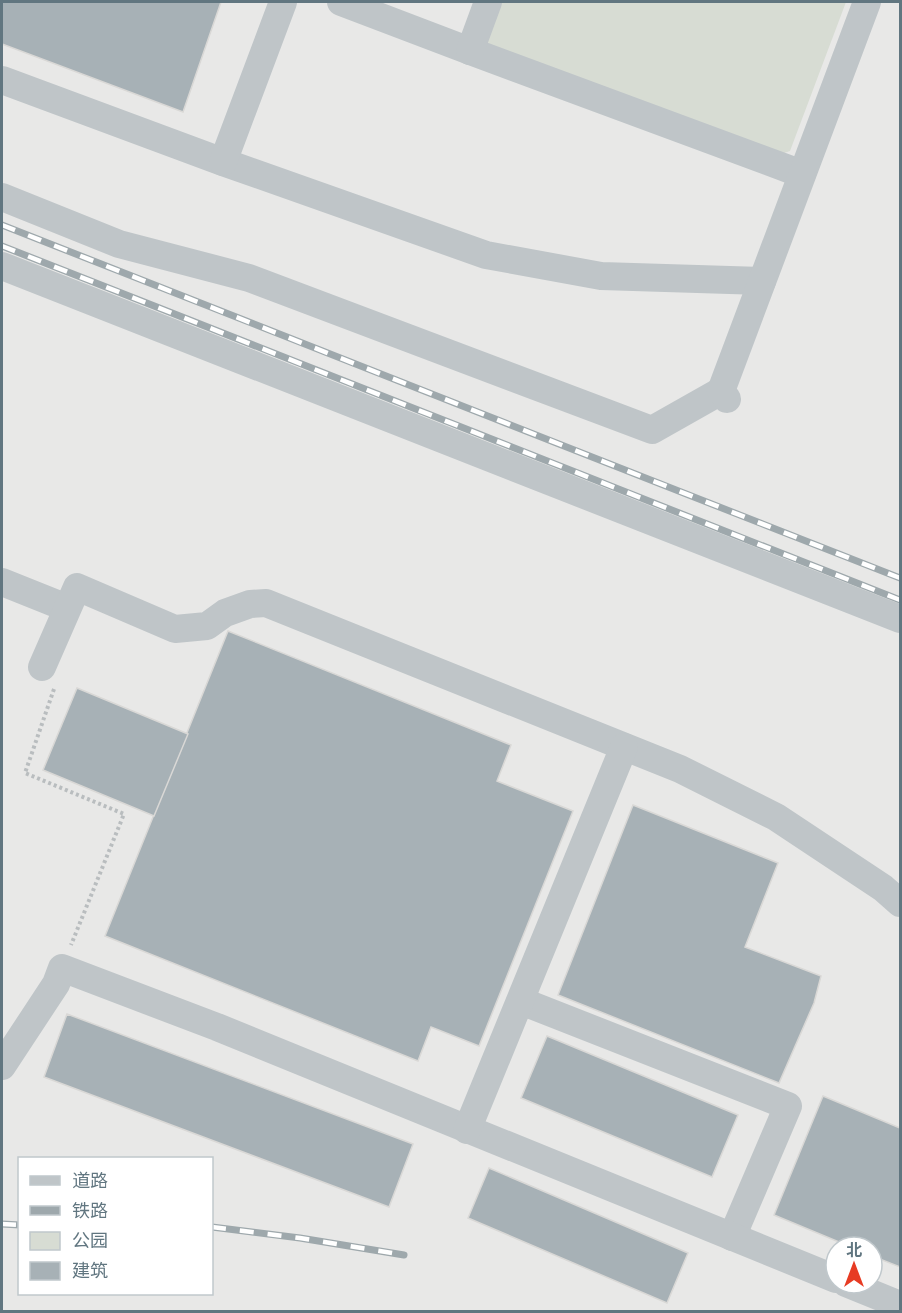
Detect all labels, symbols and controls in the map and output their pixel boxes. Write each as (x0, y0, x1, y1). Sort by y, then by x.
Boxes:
legend (18, 1157, 213, 1295)
text: 道路 (72, 1169, 108, 1192)
text: 铁路 (72, 1199, 108, 1222)
text: 公园 (72, 1229, 108, 1252)
north arrow (824, 1235, 884, 1295)
text: 北 (846, 1240, 862, 1261)
text: 建筑 (72, 1259, 108, 1282)

